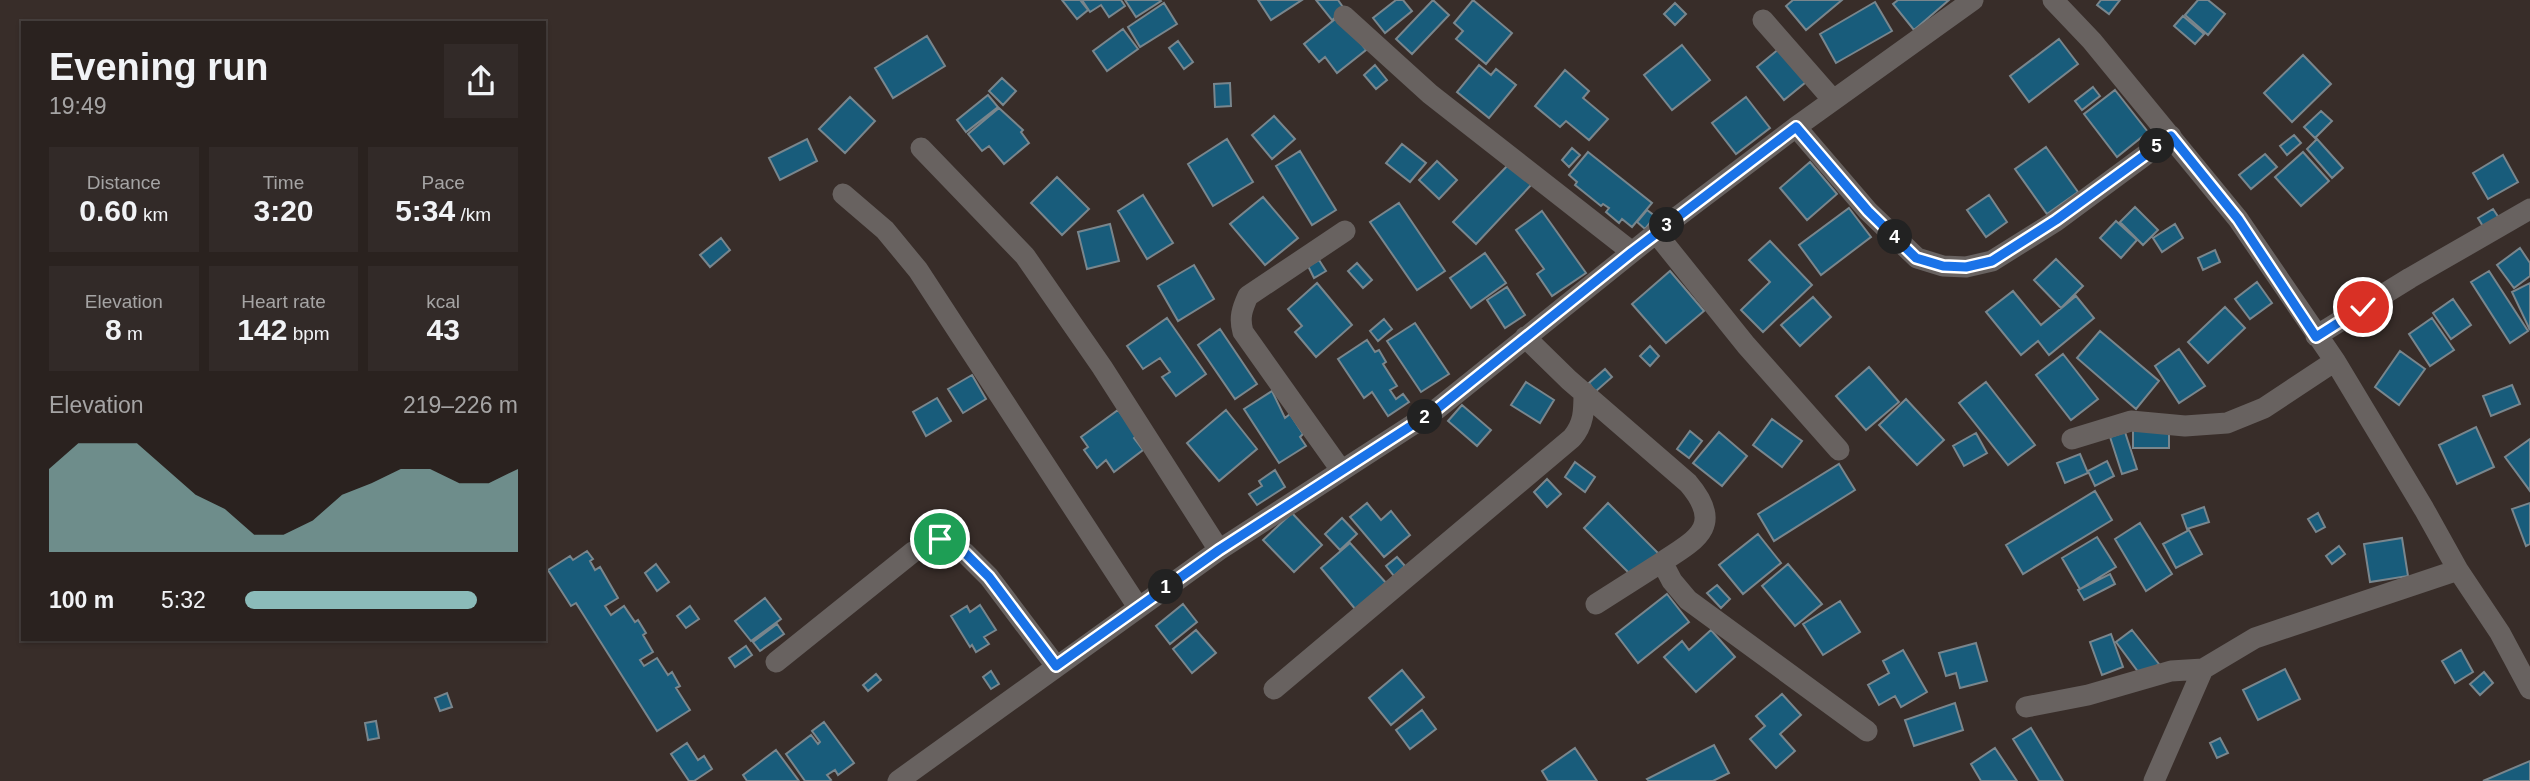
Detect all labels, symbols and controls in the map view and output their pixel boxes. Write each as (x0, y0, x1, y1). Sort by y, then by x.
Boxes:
button: share (444, 44, 518, 118)
text: Evening run (49, 46, 269, 88)
text: 19:49 (49, 93, 107, 119)
pin: 5 (2140, 128, 2174, 164)
text: 5 (2151, 135, 2162, 156)
text: Distance (87, 172, 161, 193)
text: Time (263, 172, 304, 193)
text: Pace (422, 172, 465, 193)
text: 0.60 (79, 194, 138, 227)
text: 3:20 (253, 194, 314, 227)
text: 5:34 (395, 194, 455, 227)
text: km (138, 204, 168, 225)
text: /km (455, 204, 491, 225)
pin: 3 (1650, 208, 1684, 243)
text: 3 (1661, 214, 1672, 235)
pin: 4 (1878, 219, 1912, 254)
text: 4 (1889, 226, 1900, 247)
pin (2333, 277, 2393, 337)
icon: check (2344, 288, 2382, 326)
text: Elevation (85, 291, 163, 312)
text: Heart rate (241, 291, 326, 312)
text: kcal (426, 291, 460, 312)
text: 8 (105, 313, 122, 346)
text: 142 (237, 313, 287, 346)
text: 43 (426, 313, 460, 346)
text: m (122, 323, 143, 344)
text: bpm (287, 323, 330, 344)
text: Elevation (49, 392, 144, 418)
text: 219–226 m (403, 392, 518, 418)
pin: 2 (1408, 400, 1442, 434)
text: 2 (1419, 406, 1430, 427)
pin (910, 509, 970, 569)
icon: arrive (921, 520, 959, 558)
pin: 1 (1148, 570, 1184, 604)
text: 1 (1160, 576, 1171, 597)
text: 100 m (49, 587, 114, 613)
text: 5:32 (161, 587, 206, 613)

